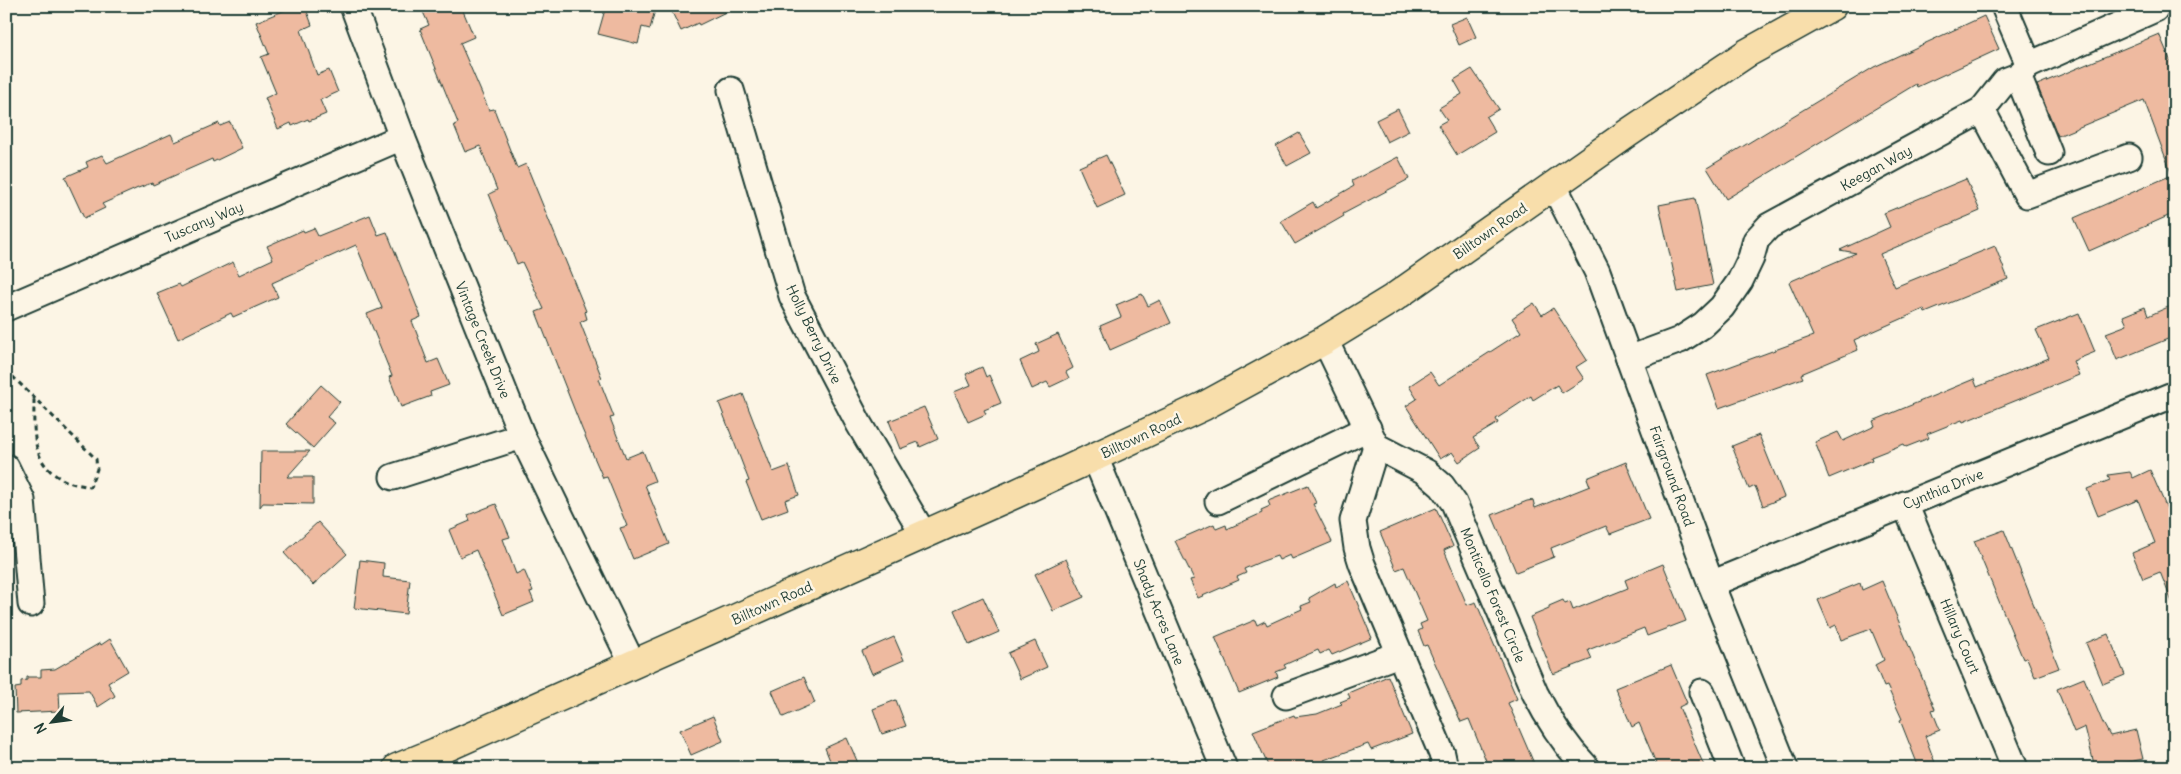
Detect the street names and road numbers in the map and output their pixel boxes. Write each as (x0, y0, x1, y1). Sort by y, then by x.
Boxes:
street label: Keegan Way (1837, 141, 1915, 195)
street label: Tuscany Way (162, 197, 246, 247)
street label: Billtown Road (1449, 199, 1531, 263)
street label: Vintage Creek Drive (451, 279, 515, 401)
street label: Holly Berry Drive (782, 282, 846, 386)
street label: Billtown Road (1098, 410, 1184, 462)
street label: Fairground Road (1645, 423, 1699, 529)
street label: Cynthia Drive (1900, 465, 1986, 513)
street label: Monticello Forest Circle (1456, 525, 1530, 665)
street label: Shady Acres Lane (1129, 556, 1189, 668)
street label: Billtown Road (729, 577, 815, 629)
street label: Hillary Court (1936, 596, 1984, 677)

